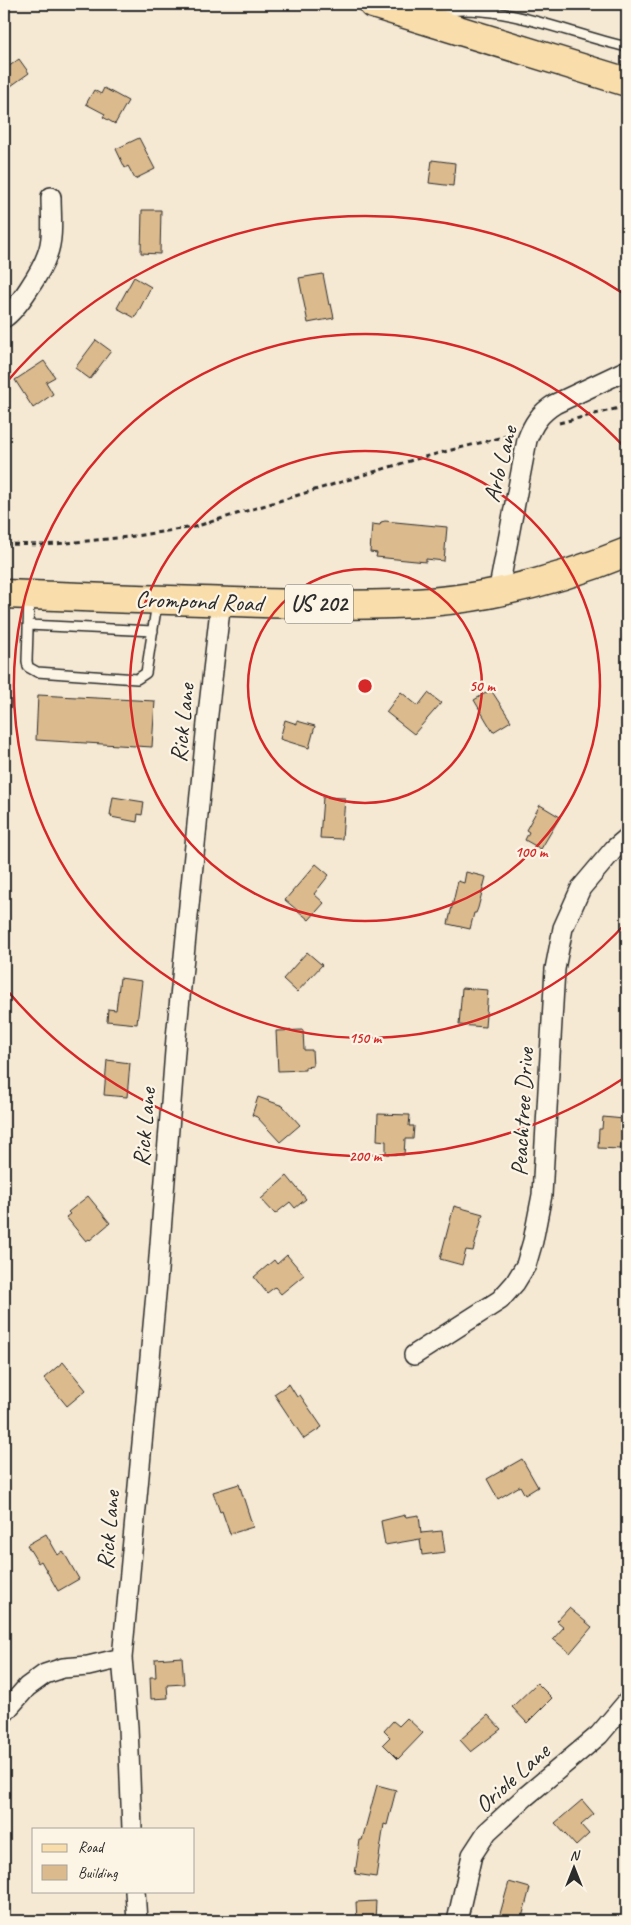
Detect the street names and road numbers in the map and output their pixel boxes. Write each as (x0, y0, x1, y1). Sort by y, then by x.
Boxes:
street label: Arlo Lane (476, 421, 524, 505)
street label: Crompond Road (135, 584, 267, 618)
road number: US 202 (285, 584, 353, 624)
street label: Rick Lane (163, 680, 201, 764)
street label: Peachtree Drive (504, 1045, 540, 1177)
street label: Rick Lane (126, 1084, 163, 1168)
street label: Rick Lane (90, 1487, 127, 1571)
street label: Oriole Lane (468, 1735, 557, 1819)

